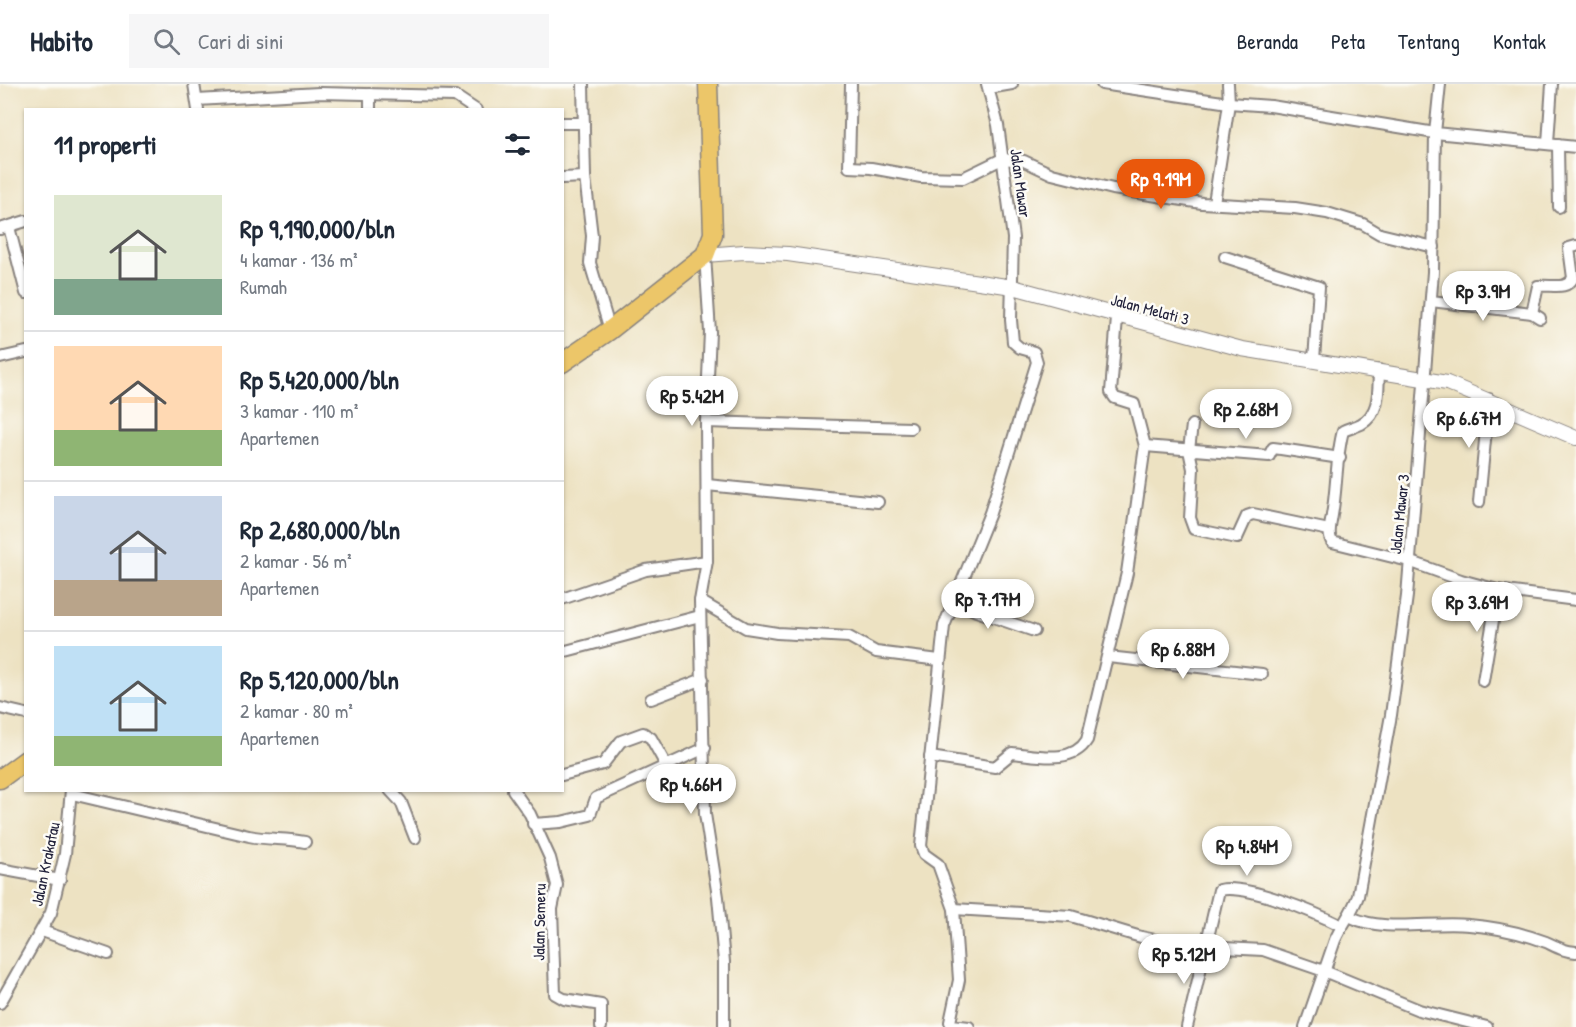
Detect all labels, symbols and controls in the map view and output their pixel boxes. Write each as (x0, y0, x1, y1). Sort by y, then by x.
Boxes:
search box (129, 14, 549, 68)
text: Habito (30, 22, 93, 60)
icon: search (150, 25, 183, 58)
text: Cari di sini (198, 26, 284, 56)
text: Beranda (1237, 27, 1298, 56)
text: Peta (1331, 27, 1365, 56)
text: Tentang (1398, 27, 1460, 56)
text: Kontak (1493, 27, 1546, 56)
text: 11 properti (54, 127, 157, 162)
icon: filters (501, 128, 534, 161)
street label: Jalan Mawar (1005, 147, 1037, 219)
pin: Rp 9.19M (1099, 159, 1223, 210)
text: Rp 9.19M (1131, 165, 1191, 192)
text: Rp 9,190,000/bln (240, 211, 395, 246)
icon: home (102, 219, 174, 291)
text: 4 kamar · 136 m² (240, 246, 358, 273)
pin: Rp 3.9M (1428, 271, 1538, 322)
text: Rumah (240, 273, 287, 300)
text: Rp 3.9M (1456, 277, 1510, 304)
street label: Jalan Melati 3 (1109, 288, 1191, 330)
text: Rp 5,420,000/bln (240, 362, 399, 397)
icon: home (102, 370, 174, 442)
pin: Rp 5.42M (630, 376, 754, 427)
text: Rp 5.42M (660, 382, 724, 409)
pin: Rp 2.68M (1184, 389, 1308, 440)
text: Rp 2.68M (1214, 395, 1278, 422)
text: 3 kamar · 110 m² (240, 397, 358, 424)
pin: Rp 6.67M (1407, 398, 1531, 449)
text: Rp 6.67M (1437, 404, 1501, 431)
text: Apartemen (240, 424, 319, 451)
street label: Jalan Mawar 3 (1384, 473, 1414, 555)
text: Rp 2,680,000/bln (240, 512, 400, 547)
icon: home (102, 520, 174, 592)
text: 2 kamar · 56 m² (240, 547, 352, 574)
text: Apartemen (240, 574, 319, 601)
pin: Rp 7.17M (926, 579, 1050, 630)
pin: Rp 3.69M (1415, 582, 1539, 633)
text: Rp 7.17M (955, 585, 1021, 612)
text: Rp 3.69M (1446, 588, 1508, 615)
pin: Rp 6.88M (1121, 629, 1245, 680)
text: Rp 6.88M (1151, 635, 1215, 662)
text: Rp 5,120,000/bln (240, 662, 399, 697)
icon: home (102, 670, 174, 742)
text: 2 kamar · 80 m² (240, 697, 353, 724)
text: Apartemen (240, 724, 319, 751)
pin: Rp 4.66M (629, 764, 753, 815)
text: Rp 4.66M (660, 770, 722, 797)
street label: Jalan Krakatau (25, 819, 65, 908)
pin: Rp 4.84M (1185, 826, 1309, 877)
text: Rp 4.84M (1216, 832, 1278, 859)
street label: Jalan Semeru (527, 883, 551, 961)
pin: Rp 5.12M (1122, 934, 1246, 985)
text: Rp 5.12M (1152, 940, 1216, 967)

